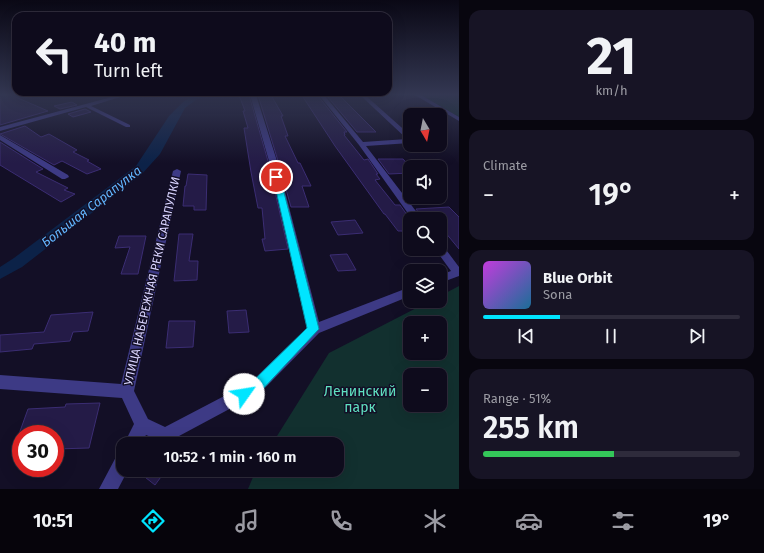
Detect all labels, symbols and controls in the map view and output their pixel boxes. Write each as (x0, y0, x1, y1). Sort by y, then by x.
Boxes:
text: 21 (587, 25, 636, 88)
text: 40 m (94, 26, 157, 59)
icon: left (28, 28, 80, 80)
text: Turn left (94, 60, 163, 82)
text: km/h (595, 83, 628, 98)
north arrow (403, 108, 447, 152)
map controls (403, 108, 447, 412)
text: Climate (483, 158, 527, 173)
pin (259, 160, 293, 194)
button: sound (403, 160, 447, 204)
water label: Большая Сарапулка (38, 163, 144, 250)
icon: arrive (265, 166, 287, 188)
street label: УЛИЦА НАБЕРЕЖНАЯ РЕКИ САРАПУЛКИ (121, 175, 183, 387)
text: 19° (589, 177, 634, 213)
text: − (483, 182, 494, 209)
text: + (729, 182, 740, 209)
button: search (403, 212, 447, 256)
button: layers (403, 264, 447, 308)
text: Blue Orbit (543, 269, 612, 287)
text: Sona (543, 287, 572, 302)
button: + (403, 316, 447, 360)
icon: previous (515, 325, 537, 347)
icon: pause (600, 325, 622, 347)
icon: next (686, 325, 708, 347)
button: − (403, 368, 447, 412)
position arrow (223, 373, 265, 415)
park label: Ленинский парк (324, 383, 396, 416)
text: Range · 51% (483, 391, 551, 406)
text: 255 km (483, 410, 579, 446)
speed limit sign: 30 (12, 425, 64, 477)
text: 10:52 · 1 min · 160 m (164, 448, 296, 466)
icon: directions (139, 507, 167, 535)
icon: music (233, 507, 261, 535)
icon: phone (327, 507, 355, 535)
icon: climate (421, 507, 449, 535)
icon: car (515, 507, 543, 535)
icon: filters (609, 507, 637, 535)
text: 10:51 (33, 510, 73, 532)
text: 19° (703, 510, 731, 532)

